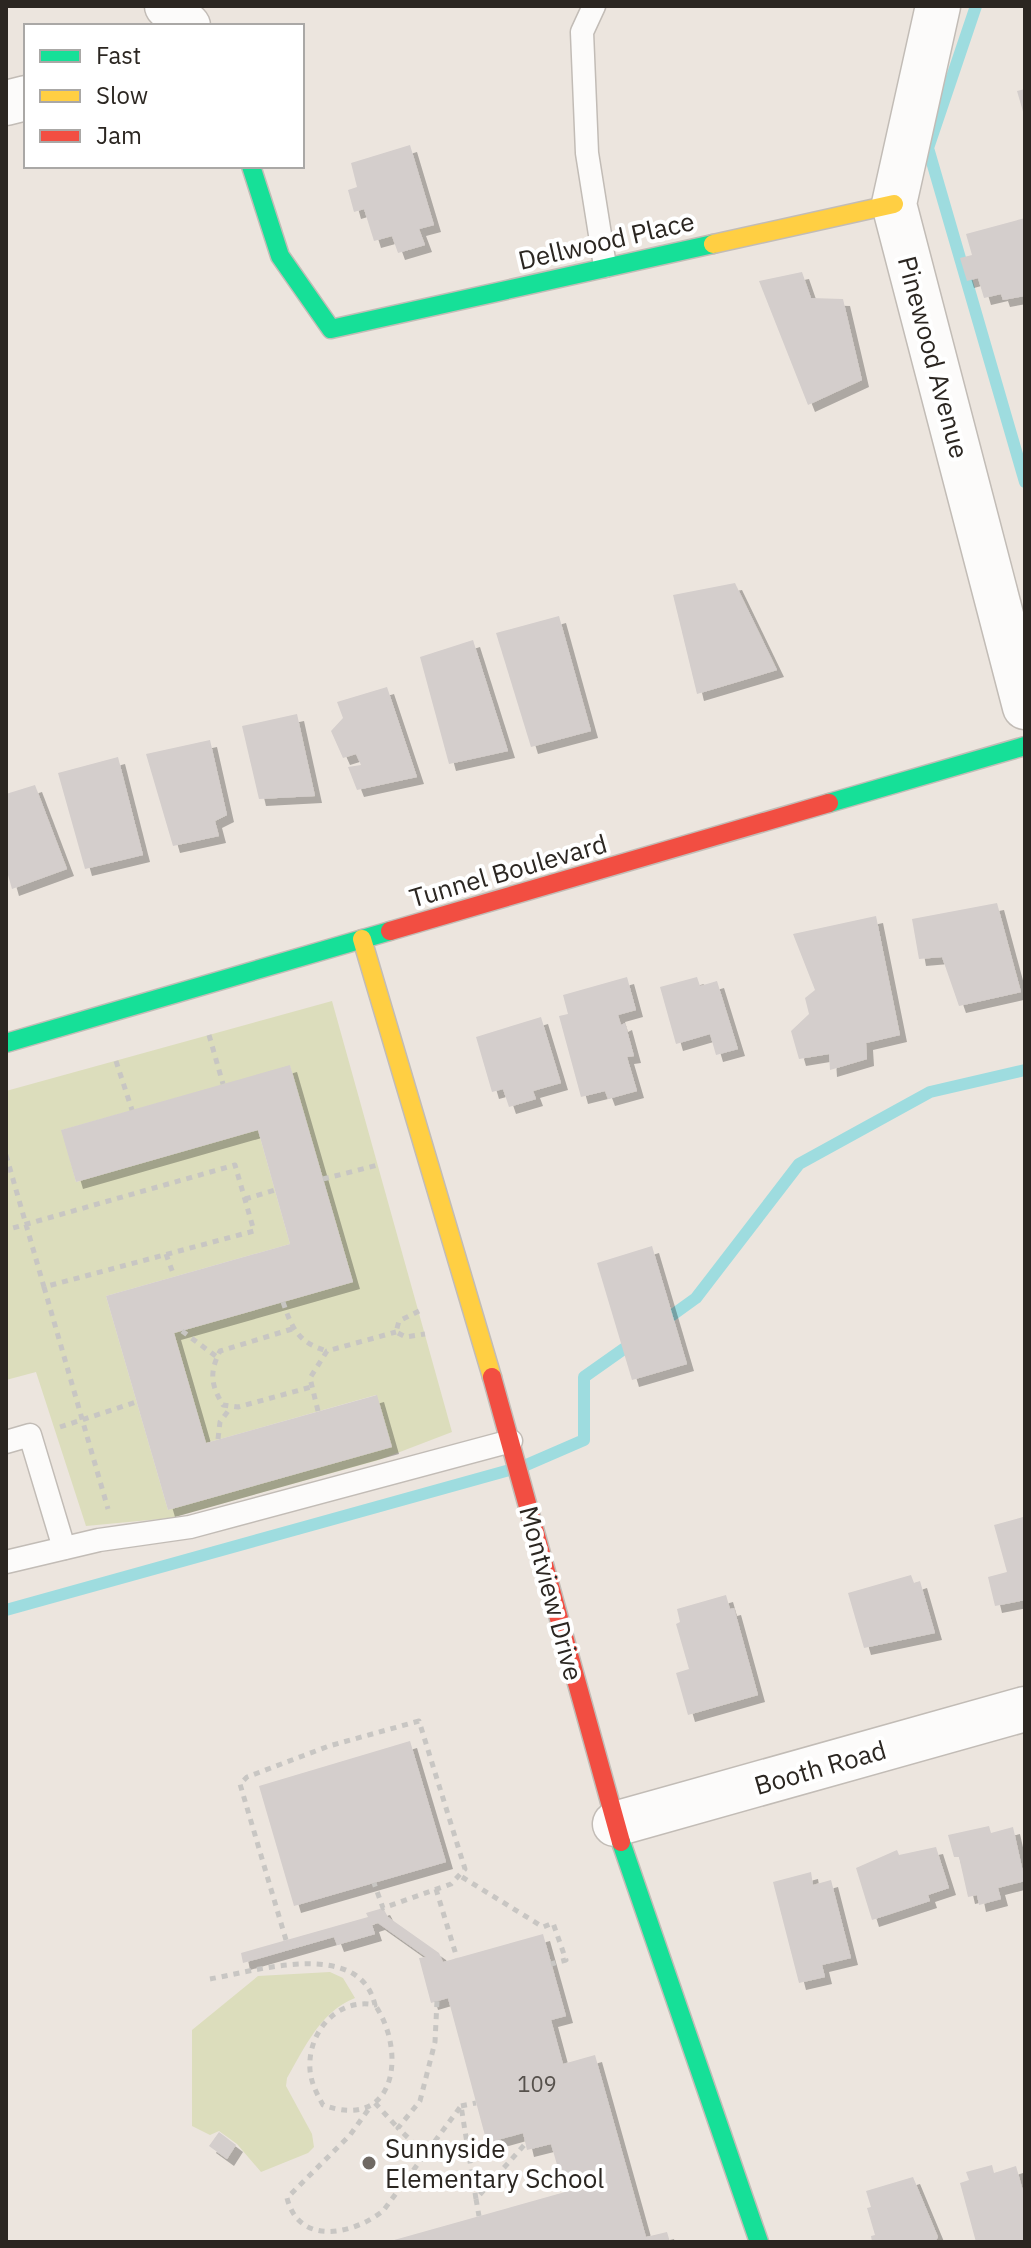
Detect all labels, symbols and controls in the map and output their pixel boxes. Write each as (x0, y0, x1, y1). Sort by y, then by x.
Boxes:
legend (24, 24, 304, 168)
text: Fast (96, 39, 141, 71)
text: Slow (96, 79, 148, 111)
text: Jam (96, 119, 142, 151)
street label: Dellwood Place (515, 203, 697, 277)
street label: Pinewood Avenue (891, 252, 977, 462)
street label: Tunnel Boulevard (405, 826, 611, 914)
street label: Montview Drive (512, 1502, 592, 1684)
street label: Booth Road (750, 1732, 890, 1802)
house number: 109 (517, 2069, 557, 2098)
place label: Sunnyside Elementary School (385, 2131, 604, 2195)
marker: Sunnyside Elementary School (360, 2154, 378, 2172)

